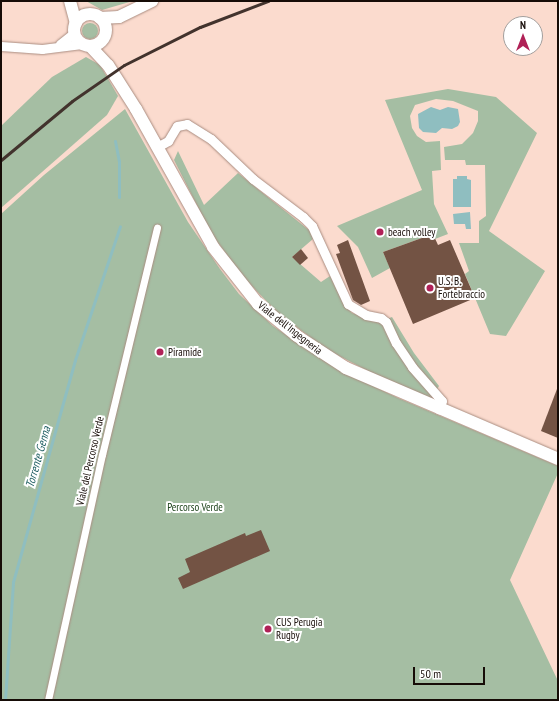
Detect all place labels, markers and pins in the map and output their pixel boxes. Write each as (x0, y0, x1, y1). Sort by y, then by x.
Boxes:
place label: beach volley (388, 225, 435, 239)
marker: beach volley (375, 227, 385, 237)
place label: U.S. B. Fortebraccio (438, 275, 485, 301)
marker: U.S. B. Fortebraccio (425, 283, 435, 293)
place label: Piramide (168, 345, 202, 359)
marker: Piramide (155, 347, 165, 357)
place label: CUS Perugia Rugby (276, 616, 322, 642)
marker: CUS Perugia Rugby (263, 624, 273, 634)

